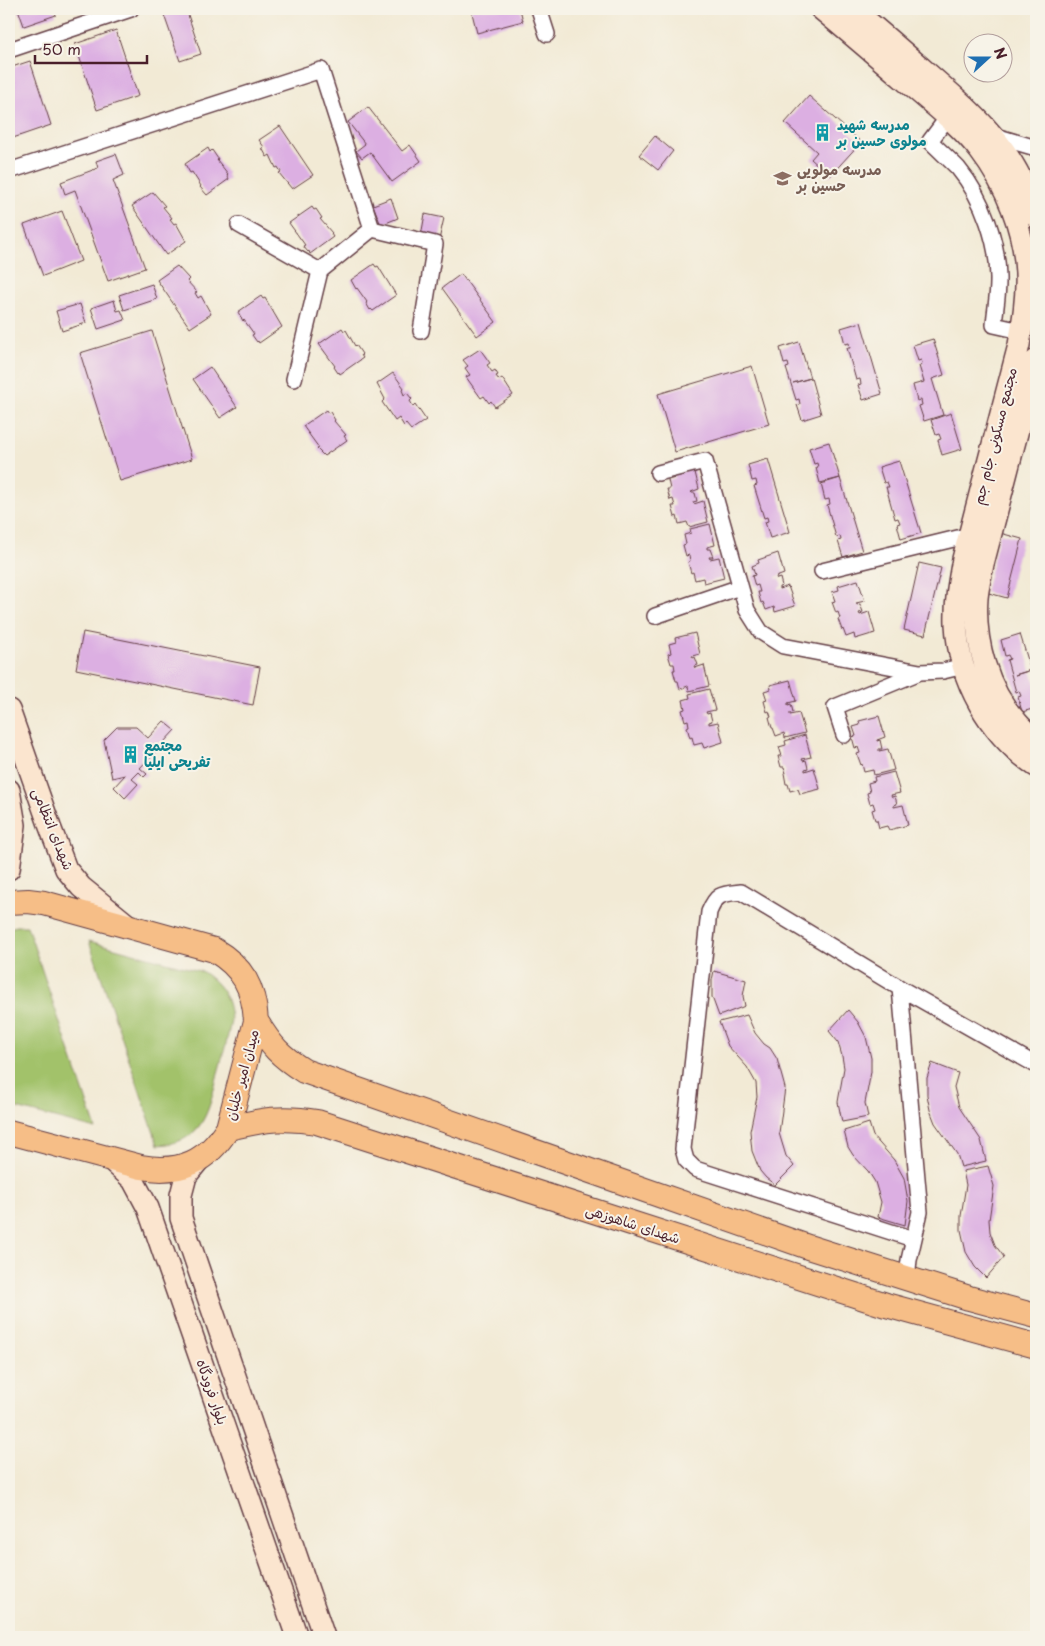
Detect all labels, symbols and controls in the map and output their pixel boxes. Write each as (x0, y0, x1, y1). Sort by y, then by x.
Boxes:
scale bar (35, 32, 148, 64)
north arrow (962, 32, 1012, 82)
text: 50 m (42, 37, 81, 60)
text: N (989, 44, 1012, 62)
place label: مدرسه شهید مولوی حسین بر (835, 114, 927, 151)
building icon: مدرسه شهید مولوی حسین بر (813, 123, 833, 143)
place label: مدرسه مولویی حسین بر (795, 159, 882, 196)
school or university icon: مدرسه مولویی حسین بر (773, 168, 793, 188)
street label: مجتمع مسکونی جام جم (967, 365, 1023, 507)
place label: مجتمع تفریحی ایلیا (144, 735, 211, 772)
building icon: مجتمع تفریحی ایلیا (120, 744, 140, 764)
street label: شهدای انتظامی (27, 784, 80, 873)
street label: میدان امیر خلبان (219, 1027, 264, 1123)
street label: شهدای شاهوزهی (583, 1198, 683, 1249)
street label: بلوار فرودگاه (191, 1356, 234, 1428)

